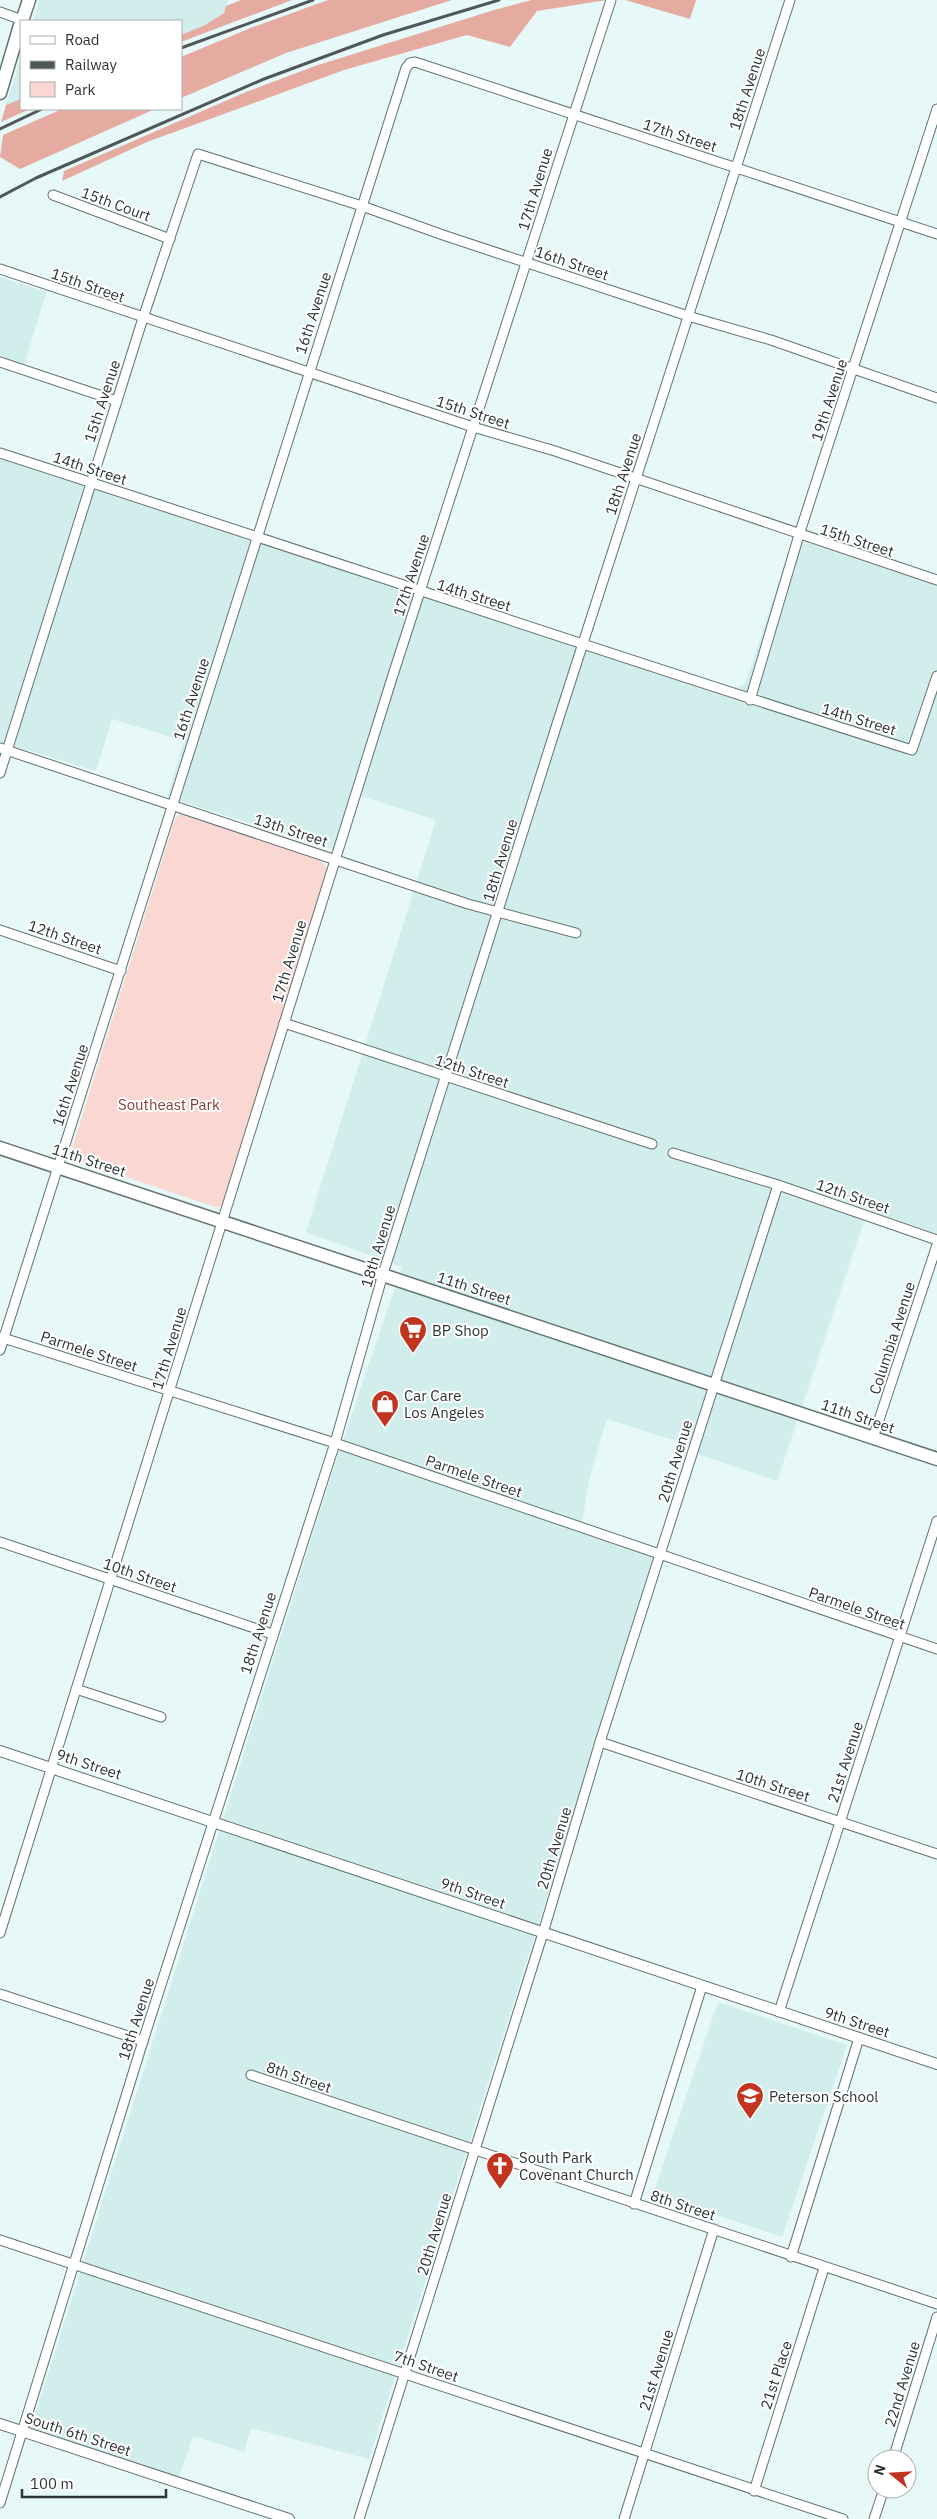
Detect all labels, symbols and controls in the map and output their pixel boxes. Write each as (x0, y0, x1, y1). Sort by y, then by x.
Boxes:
legend (20, 20, 182, 110)
text: Road (65, 30, 100, 49)
street label: 18th Avenue (725, 45, 769, 133)
text: Railway (65, 55, 118, 74)
text: Park (65, 80, 95, 99)
street label: 17th Street (641, 114, 719, 156)
street label: 17th Avenue (513, 145, 557, 233)
street label: 15th Court (79, 183, 153, 225)
street label: 16th Street (533, 242, 611, 284)
street label: 15th Street (49, 264, 127, 306)
street label: 16th Avenue (291, 269, 335, 357)
street label: 19th Avenue (807, 356, 851, 444)
street label: 15th Avenue (80, 357, 124, 445)
street label: 15th Street (434, 391, 512, 433)
street label: 18th Avenue (601, 430, 645, 518)
street label: 14th Street (51, 447, 129, 489)
street label: 15th Street (818, 519, 896, 561)
street label: 17th Avenue (389, 531, 433, 619)
street label: 14th Street (435, 575, 513, 615)
street label: 16th Avenue (169, 655, 213, 743)
street label: 14th Street (820, 699, 898, 739)
street label: 13th Street (252, 809, 330, 851)
street label: 18th Avenue (478, 816, 522, 904)
street label: 12th Street (26, 916, 104, 958)
street label: 17th Avenue (267, 917, 311, 1005)
street label: 16th Avenue (48, 1041, 92, 1129)
street label: 12th Street (433, 1050, 511, 1092)
park label: Southeast Park (118, 1095, 220, 1114)
street label: 11th Street (50, 1139, 128, 1181)
street label: 12th Street (814, 1175, 892, 1217)
street label: 18th Avenue (356, 1202, 400, 1290)
street label: 11th Street (435, 1267, 513, 1309)
street label: Columbia Avenue (865, 1279, 919, 1397)
street label: 17th Avenue (147, 1304, 191, 1392)
supermarket icon: BP Shop (398, 1315, 428, 1354)
place label: BP Shop (432, 1321, 489, 1340)
street label: Parmele Street (38, 1326, 140, 1376)
place label: Car Care Los Angeles (404, 1386, 484, 1422)
shop icon: Car Care Los Angeles (370, 1389, 400, 1428)
street label: 11th Street (819, 1395, 897, 1437)
street label: 20th Avenue (653, 1417, 697, 1505)
street label: Parmele Street (423, 1451, 525, 1501)
street label: 10th Street (101, 1554, 179, 1596)
street label: Parmele Street (806, 1583, 908, 1633)
street label: 18th Avenue (236, 1589, 280, 1677)
street label: 21st Avenue (823, 1719, 867, 1805)
street label: 9th Street (54, 1745, 124, 1783)
street label: 10th Street (734, 1764, 812, 1806)
street label: 20th Avenue (532, 1804, 576, 1892)
street label: 9th Street (438, 1873, 508, 1913)
street label: 18th Avenue (114, 1975, 158, 2063)
street label: 9th Street (822, 2003, 892, 2041)
street label: 8th Street (264, 2057, 334, 2097)
school or university icon: Peterson School (735, 2081, 765, 2120)
place label: Peterson School (769, 2087, 878, 2106)
place label: South Park Covenant Church (519, 2148, 634, 2184)
church icon: South Park Covenant Church (485, 2151, 515, 2190)
street label: 8th Street (648, 2186, 718, 2224)
street label: 20th Avenue (412, 2190, 456, 2278)
street label: 21st Avenue (635, 2327, 677, 2413)
street label: 21st Place (756, 2338, 796, 2412)
street label: 22nd Avenue (880, 2339, 924, 2429)
street label: 7th Street (391, 2346, 461, 2386)
street label: South 6th Street (23, 2408, 133, 2460)
north arrow (867, 2449, 917, 2499)
text: N (870, 2462, 890, 2478)
scale bar (22, 2466, 166, 2498)
text: 100 m (30, 2474, 74, 2493)

